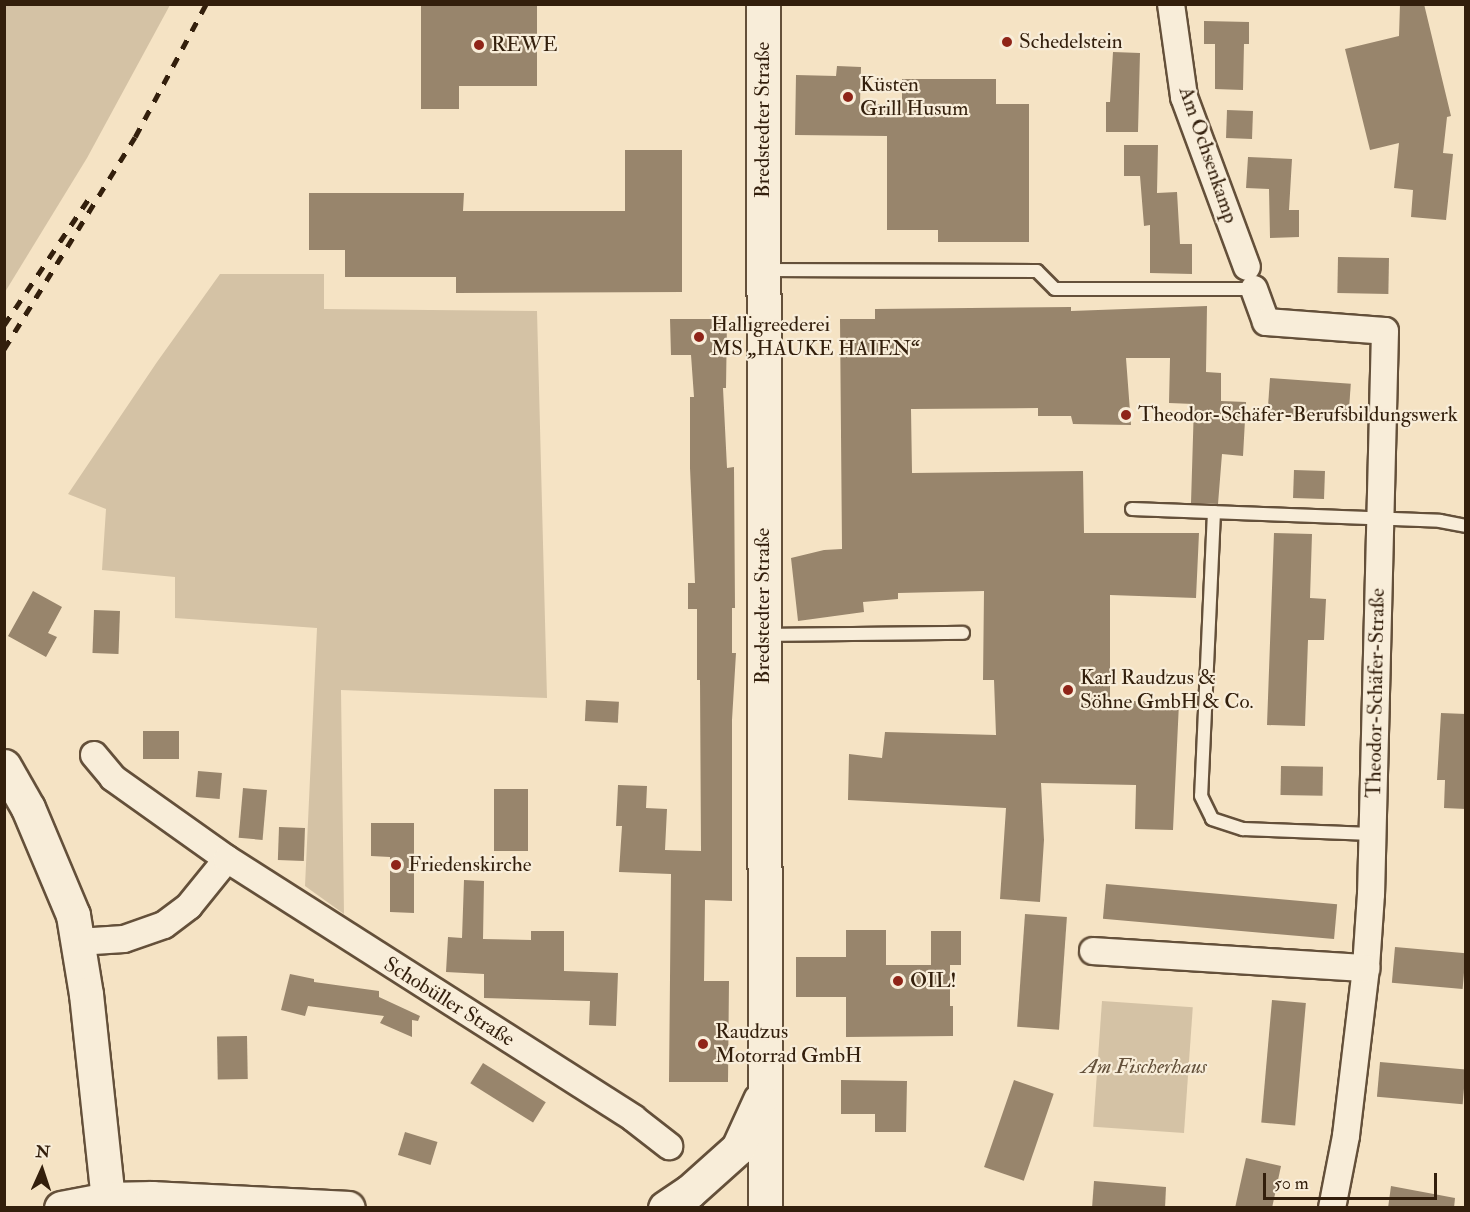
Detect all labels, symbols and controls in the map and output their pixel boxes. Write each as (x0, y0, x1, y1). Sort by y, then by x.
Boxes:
place label: Schedelstein (1019, 29, 1123, 55)
place label: REWE (491, 32, 558, 58)
marker: Schedelstein (1000, 35, 1014, 49)
marker: REWE (472, 38, 486, 52)
street label: Bredstedter Straße (750, 42, 776, 198)
place label: Küsten Grill Husum (860, 72, 968, 122)
street label: Am Ochsenkamp (1173, 83, 1243, 227)
marker: Küsten Grill Husum (841, 90, 855, 104)
place label: Halligreederei MS „HAUKE HAIEN“ (711, 312, 920, 362)
marker: Halligreederei MS „HAUKE HAIEN“ (692, 330, 706, 344)
place label: Theodor-Schäfer-Berufsbildungswerk (1138, 402, 1458, 428)
marker: Theodor-Schäfer-Berufsbildungswerk (1119, 408, 1133, 422)
street label: Bredstedter Straße (750, 528, 776, 684)
street label: Theodor-Schäfer-Straße (1362, 588, 1390, 798)
place label: Karl Raudzus & Söhne GmbH & Co. (1080, 665, 1254, 715)
marker: Karl Raudzus & Söhne GmbH & Co. (1061, 683, 1075, 697)
place label: Friedenskirche (408, 852, 532, 878)
marker: Friedenskirche (389, 858, 403, 872)
street label: Schobüller Straße (379, 952, 519, 1052)
place label: OIL! (910, 968, 957, 994)
marker: OIL! (891, 974, 905, 988)
place label: Raudzus Motorrad GmbH (715, 1019, 862, 1069)
marker: Raudzus Motorrad GmbH (696, 1037, 710, 1051)
park label: Am Fischerhaus (1081, 1054, 1207, 1080)
north arrow (12, 1140, 72, 1200)
text: N (35, 1142, 51, 1162)
scale bar (1266, 1161, 1440, 1199)
text: 50 m (1274, 1172, 1309, 1195)

